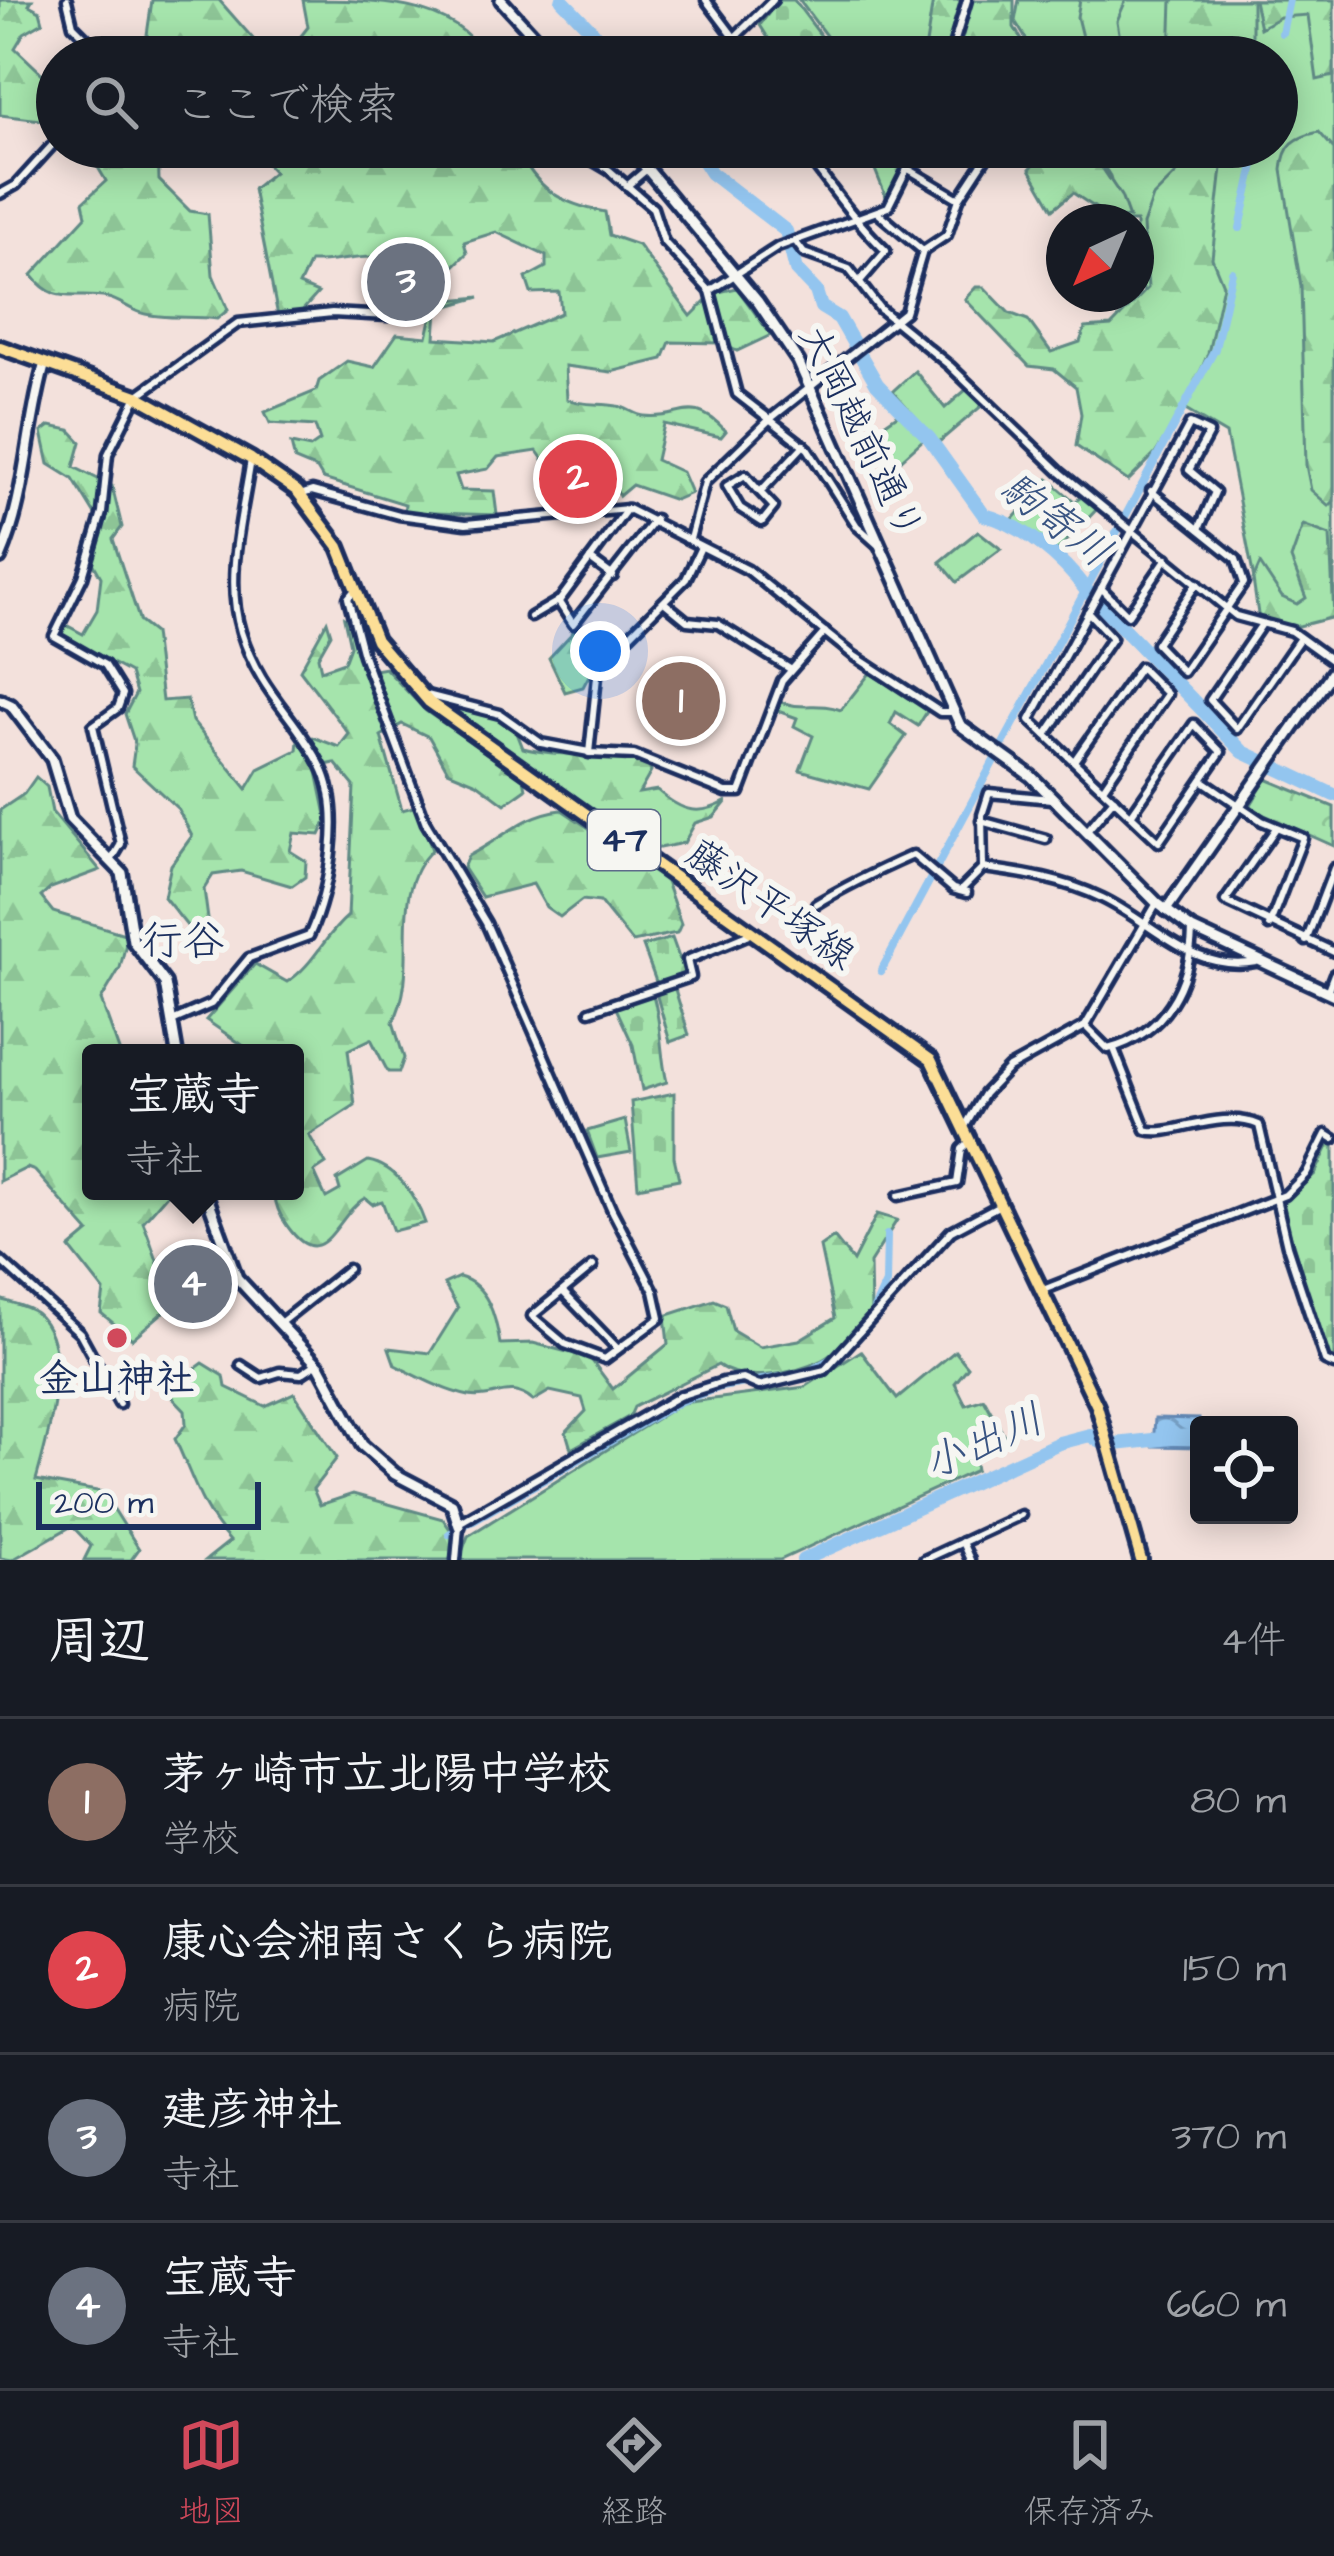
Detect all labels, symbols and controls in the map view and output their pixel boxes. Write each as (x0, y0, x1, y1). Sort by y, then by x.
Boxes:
search box (36, 36, 1298, 168)
icon: search (78, 69, 144, 135)
text: ここで検索 (174, 75, 399, 137)
north arrow (1046, 204, 1154, 312)
pin: 3 (367, 237, 445, 327)
street label: 大岡越前通り (784, 316, 936, 550)
pin: 2 (539, 434, 617, 524)
water label: 駒寄川 (987, 460, 1123, 582)
your location (570, 621, 630, 681)
pin: 1 (642, 656, 720, 746)
road number: 47 (588, 810, 660, 870)
street label: 藤沢平塚線 (675, 828, 865, 984)
district label: 行谷 (141, 913, 225, 971)
popup (82, 1044, 304, 1200)
text: 宝蔵寺 (125, 1065, 261, 1127)
text: 寺社 (125, 1134, 204, 1188)
pin: 4 (154, 1239, 232, 1329)
marker: 金山神社 (104, 1325, 130, 1351)
place label: 金山神社 (39, 1353, 195, 1407)
water label: 小出川 (915, 1391, 1053, 1495)
map controls (1190, 1416, 1298, 1524)
button: locate (1190, 1416, 1298, 1524)
scale bar (36, 1476, 261, 1529)
text: 200 m (54, 1480, 153, 1526)
text: 周辺 (48, 1607, 150, 1678)
text: 4件 (1220, 1615, 1286, 1669)
text: 茅ヶ崎市立北陽中学校 (162, 1744, 612, 1806)
text: 1 (85, 1775, 90, 1829)
text: 80 m (1190, 1775, 1286, 1829)
text: 学校 (162, 1813, 240, 1867)
text: 康心会湘南さくら病院 (162, 1912, 612, 1974)
text: 2 (76, 1943, 98, 1997)
text: 150 m (1183, 1943, 1286, 1997)
text: 病院 (162, 1981, 240, 2035)
text: 建彦神社 (162, 2080, 342, 2142)
text: 3 (77, 2111, 97, 2165)
text: 370 m (1172, 2111, 1286, 2165)
text: 寺社 (162, 2149, 240, 2203)
text: 宝蔵寺 (162, 2248, 297, 2310)
text: 4 (74, 2279, 100, 2333)
text: 660 m (1167, 2279, 1286, 2333)
text: 寺社 (162, 2317, 240, 2371)
tab: 地図 (178, 2412, 244, 2535)
tab: 経路 (601, 2412, 667, 2535)
tab: 保存済み (1024, 2412, 1156, 2535)

